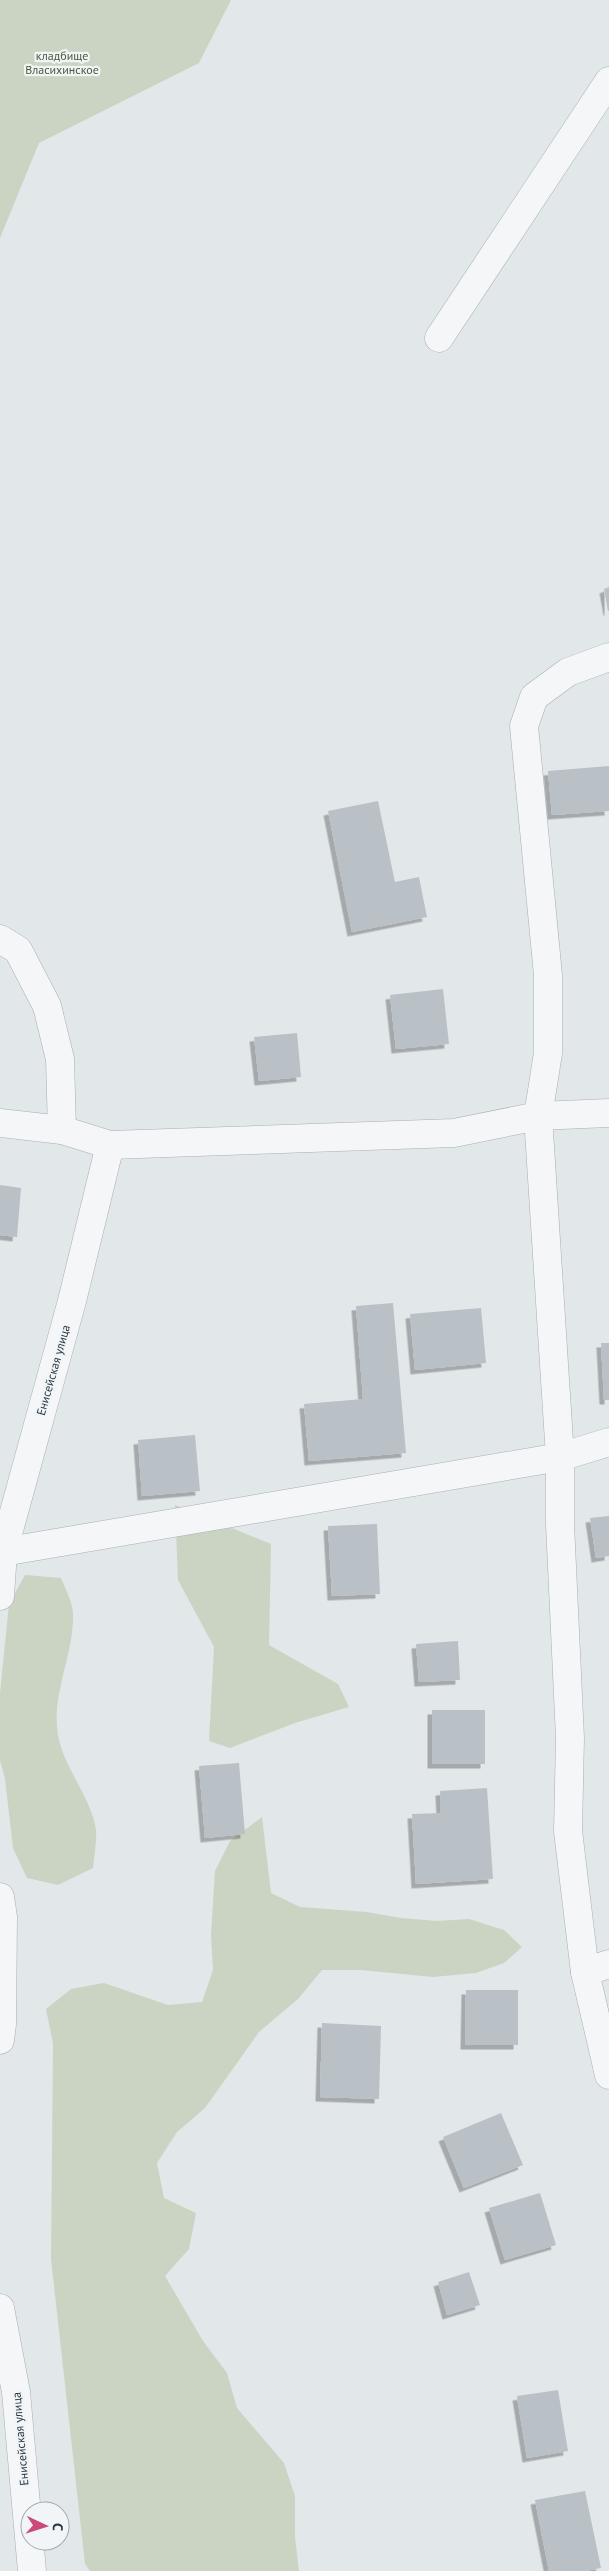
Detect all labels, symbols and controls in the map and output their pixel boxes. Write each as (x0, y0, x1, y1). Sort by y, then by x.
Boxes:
park label: кладбище Власихинское (25, 48, 99, 77)
street label: Енисейская улица (33, 1323, 73, 1417)
street label: Енисейская улица (8, 2392, 32, 2486)
north arrow (20, 2501, 70, 2551)
text: С (49, 2522, 67, 2532)

